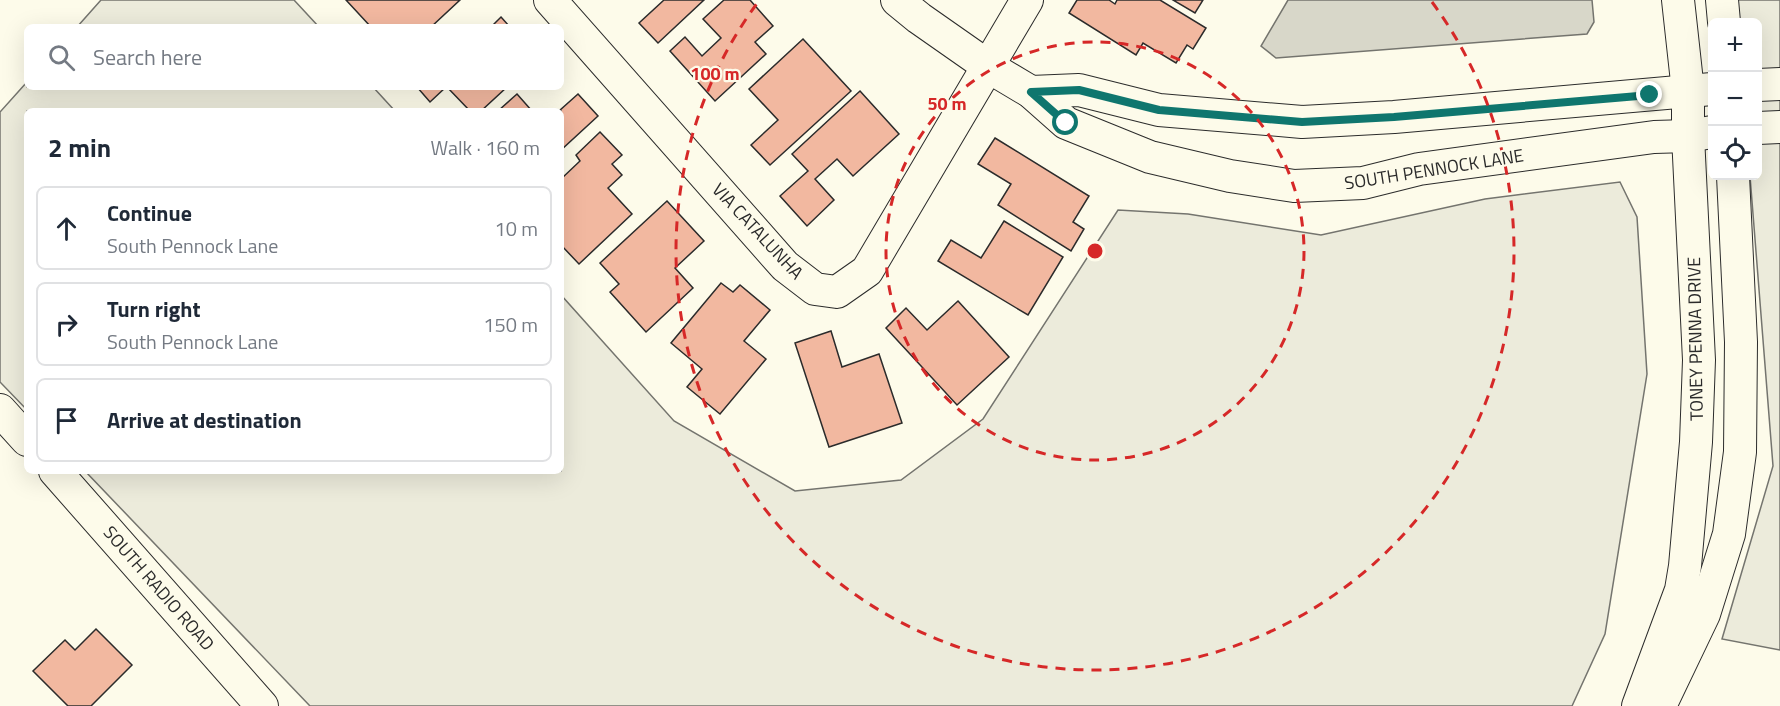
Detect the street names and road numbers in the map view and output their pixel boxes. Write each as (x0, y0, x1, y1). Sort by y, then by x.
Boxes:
street label: SOUTH PENNOCK LANE (1342, 141, 1526, 197)
street label: VIA CATALUNHA (706, 177, 810, 286)
street label: TONEY PENNA DRIVE (1680, 257, 1710, 421)
street label: SOUTH RADIO ROAD (97, 520, 221, 656)

